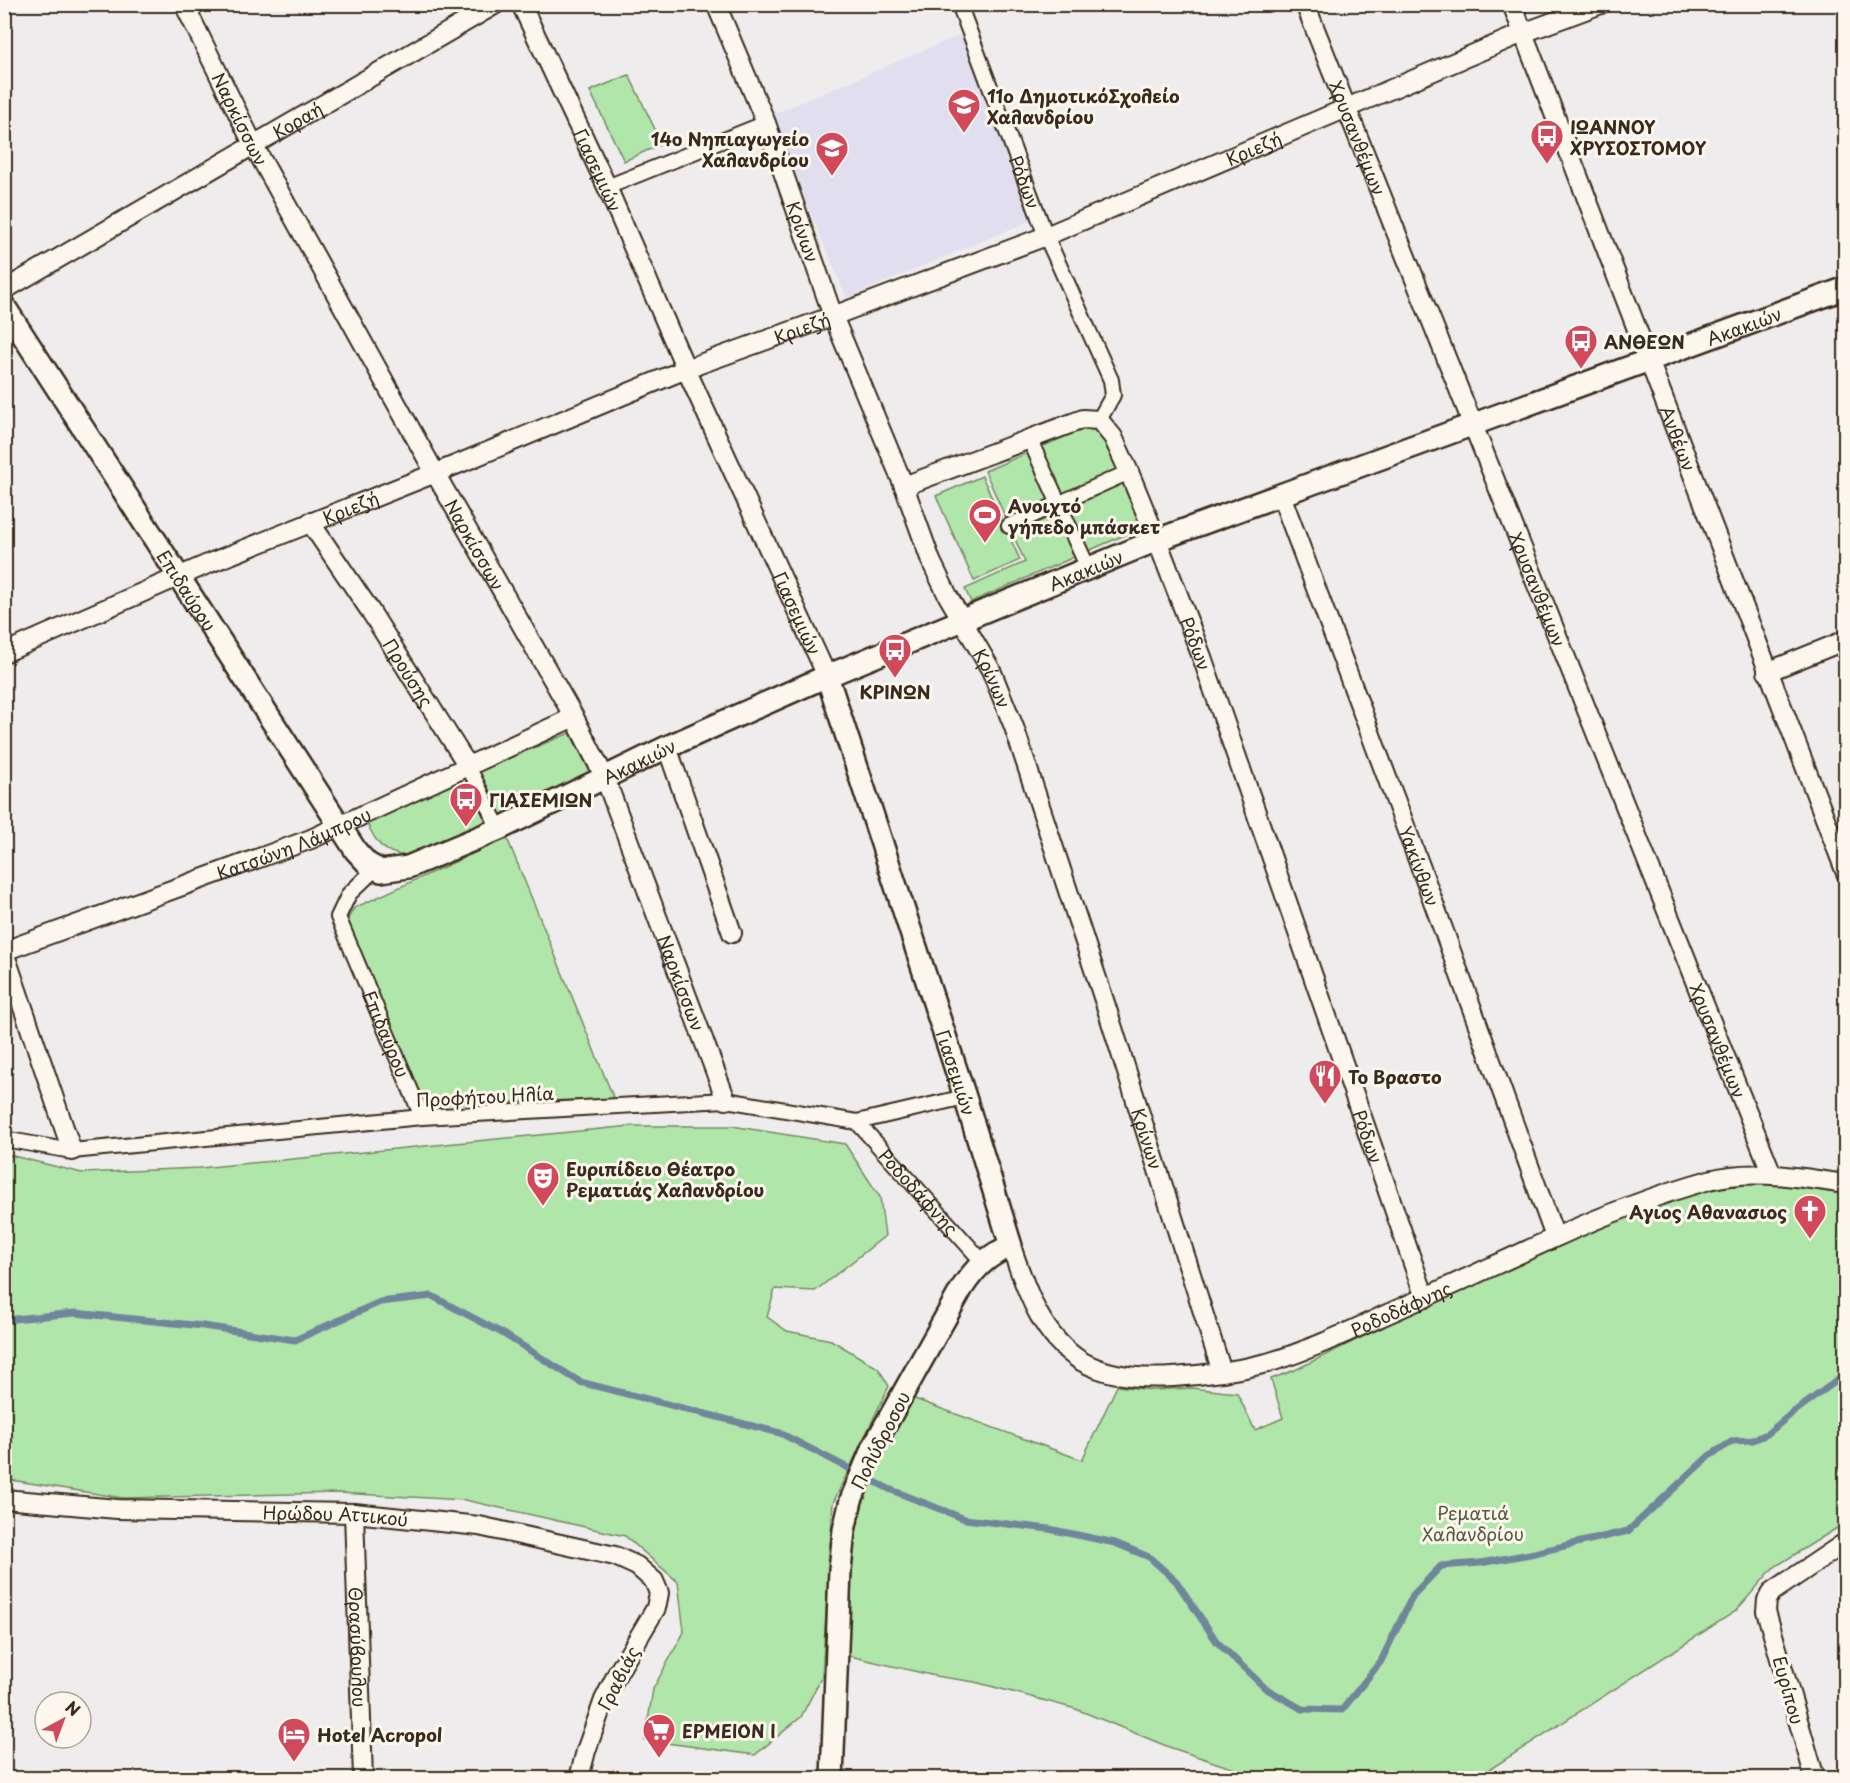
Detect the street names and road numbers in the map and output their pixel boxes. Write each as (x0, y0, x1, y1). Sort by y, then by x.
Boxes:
street label: Ναρκίσσων (206, 68, 276, 170)
street label: Χρυσανθέμων (1323, 76, 1393, 199)
street label: Κοραή (267, 94, 327, 145)
street label: Γιασεμιών (568, 124, 629, 216)
street label: Κριεζή (1221, 124, 1285, 172)
street label: Ρόδων (1003, 151, 1048, 212)
street label: Κρίνων (781, 197, 827, 266)
street label: Ακακιών (1702, 299, 1785, 352)
street label: Κριεζή (770, 305, 834, 350)
street label: Ανθέων (1654, 401, 1704, 475)
street label: Κριεζή (318, 484, 382, 530)
street label: Ναρκίσσων (439, 494, 512, 595)
street label: Χρυσανθέμων (1504, 528, 1574, 650)
street label: Ακακιών (1044, 542, 1127, 597)
street label: Επιδαύρου (151, 544, 224, 636)
street label: Γιασεμιών (767, 567, 829, 659)
street label: Ρόδων (1174, 613, 1219, 674)
street label: Προύσης (377, 633, 441, 712)
street label: Κρίνων (968, 643, 1018, 712)
street label: Ακακιών (598, 731, 680, 790)
street label: Κατσώνη Λάμπρου (212, 800, 375, 886)
street label: Υακίνθων (1393, 822, 1447, 910)
street label: Ναρκίσσων (652, 931, 712, 1035)
street label: Χρυσανθέμων (1684, 979, 1754, 1102)
street label: Επιδαύρου (357, 986, 417, 1081)
street label: Γιασεμιών (930, 1026, 983, 1119)
street label: Προφήτου Ηλία (415, 1079, 555, 1113)
street label: Κρίνων (1126, 1104, 1170, 1173)
street label: Ρόδων (1347, 1106, 1391, 1167)
street label: Ροδοδάφνης (873, 1142, 965, 1240)
street label: Ροδοδάφνης (1346, 1274, 1455, 1343)
street label: Πολύδροσου (844, 1386, 916, 1494)
street label: Ηρώδου Αττικού (262, 1498, 410, 1532)
street label: Θρασύβουλου (343, 1586, 374, 1708)
street label: Γραβιάς (590, 1641, 646, 1715)
street label: Ευρίπου (1766, 1653, 1812, 1727)

